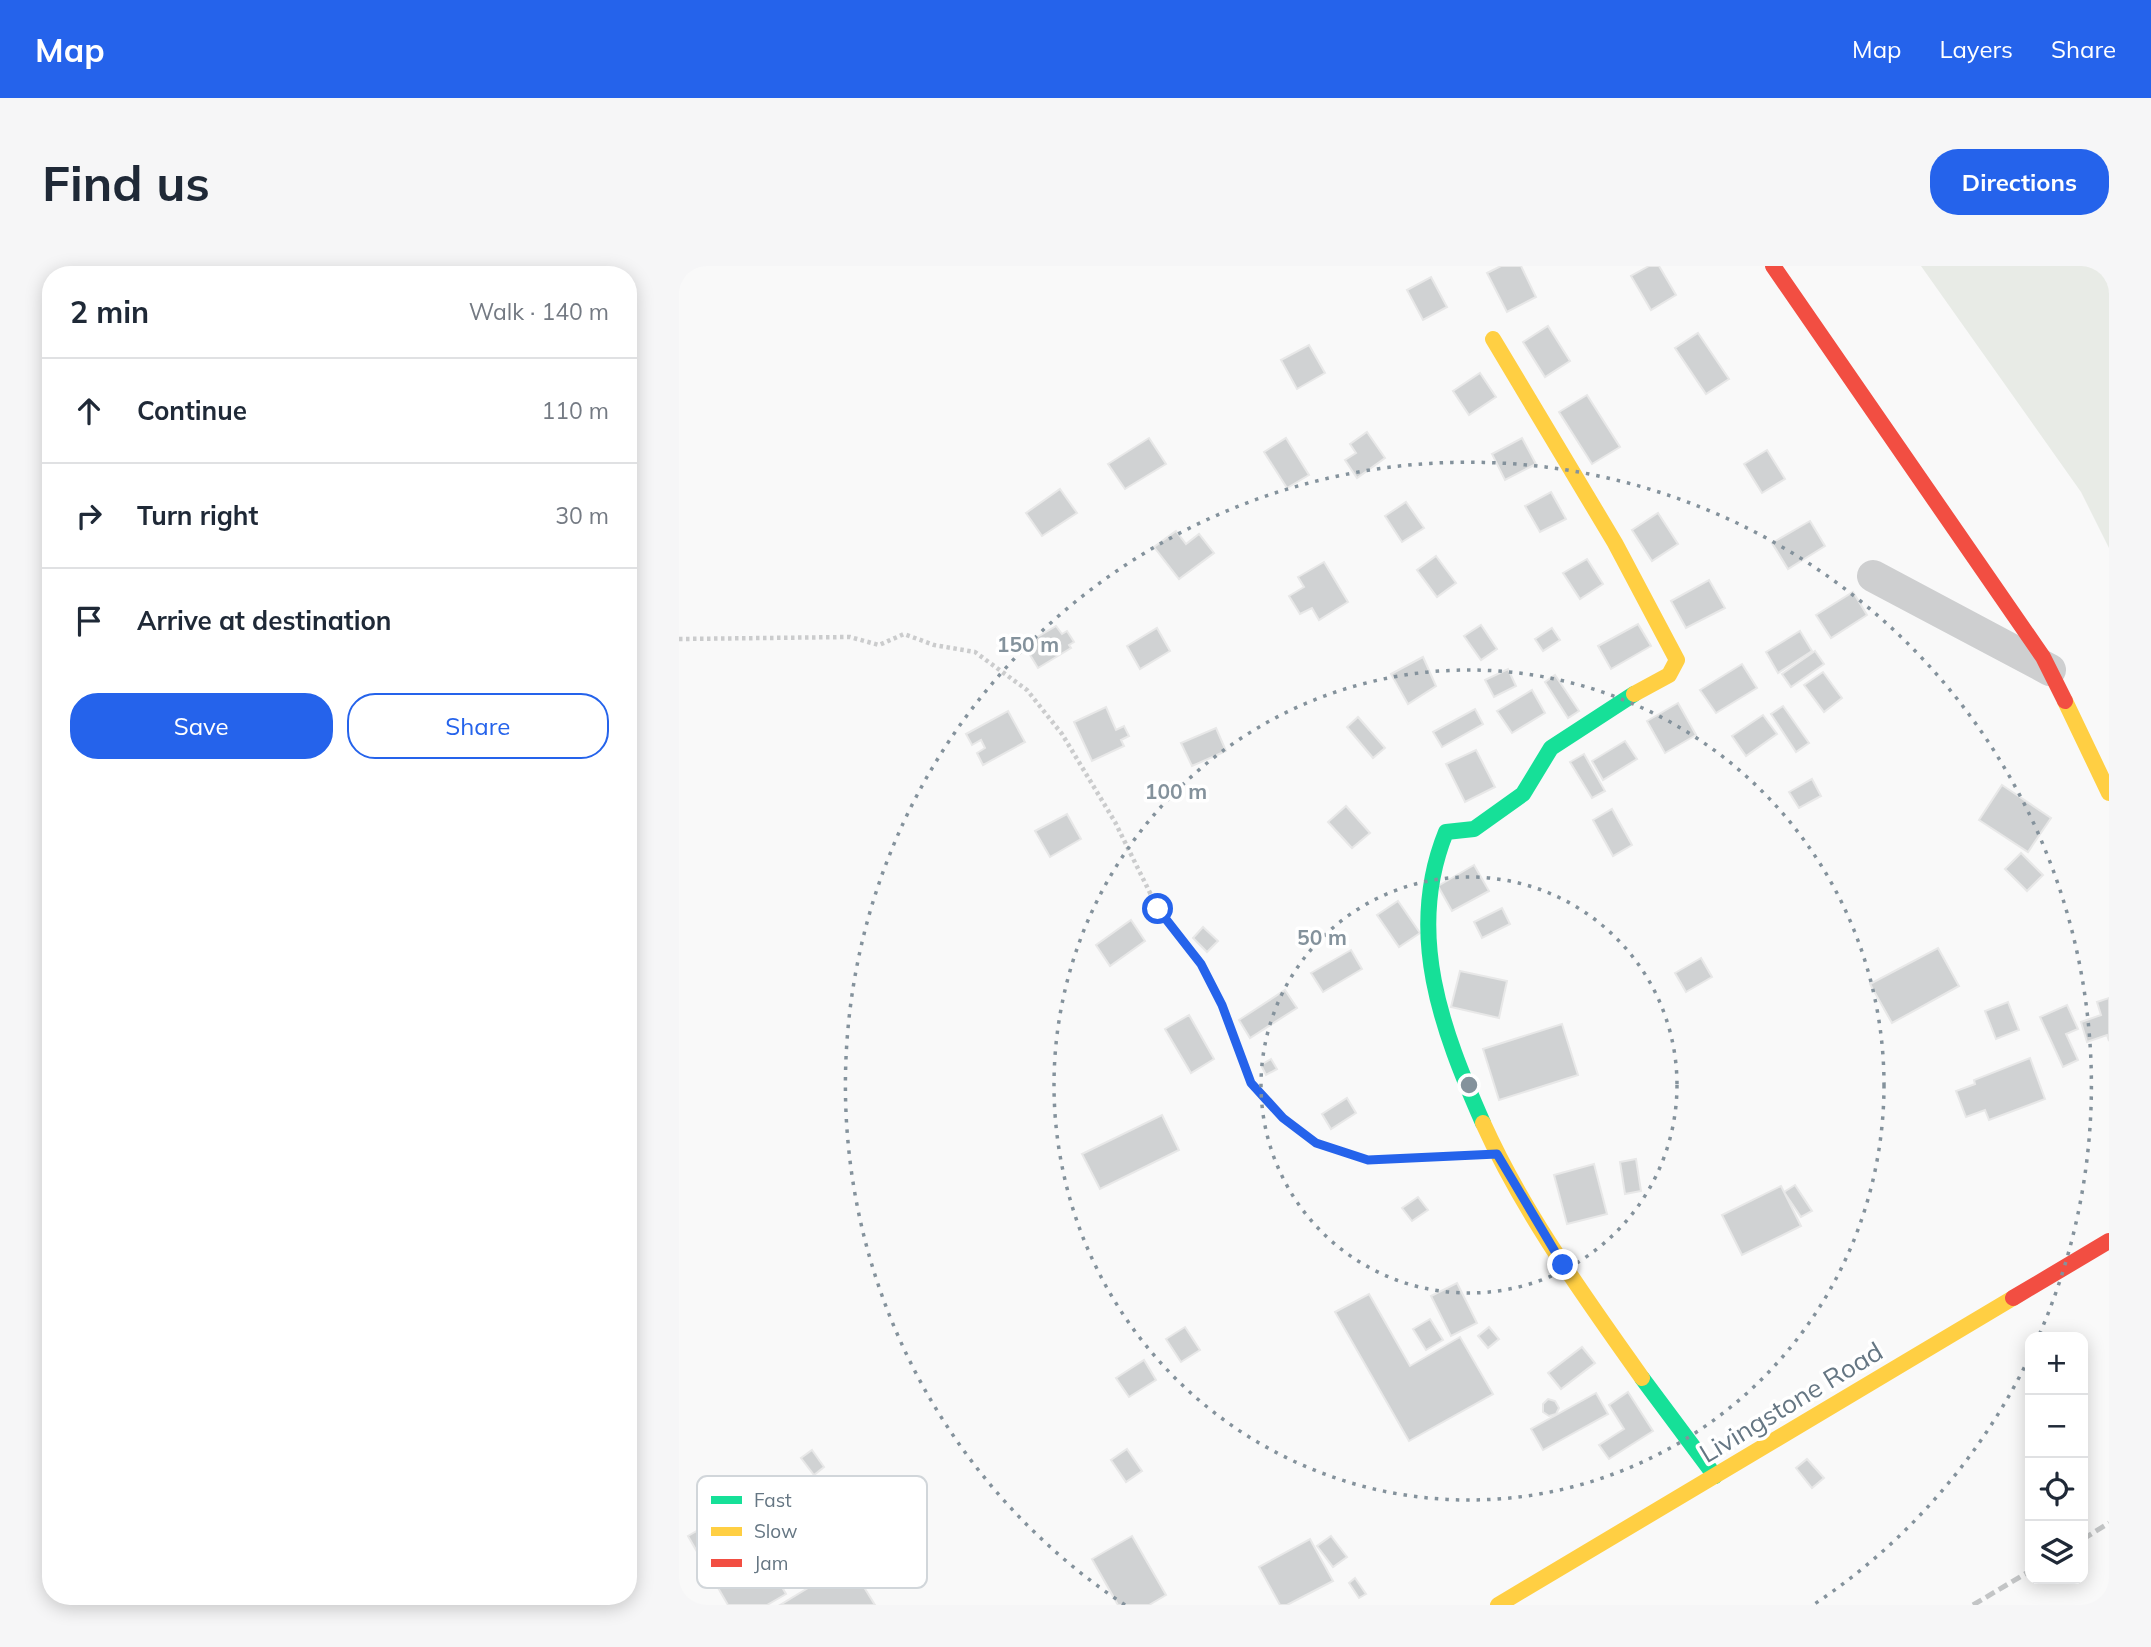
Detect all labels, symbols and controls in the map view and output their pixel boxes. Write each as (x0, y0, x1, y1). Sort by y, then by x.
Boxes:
text: Map (35, 29, 105, 70)
text: Map (1852, 34, 1901, 64)
text: Layers (1939, 34, 2013, 64)
text: Share (2051, 34, 2116, 64)
button: Directions (1930, 149, 2109, 215)
text: Find us (42, 152, 210, 213)
text: 2 min (70, 293, 149, 331)
text: Walk · 140 m (469, 297, 609, 326)
icon: ahead (70, 392, 108, 430)
text: Continue (137, 394, 247, 427)
text: 110 m (541, 396, 609, 425)
icon: right (70, 497, 108, 535)
text: Turn right (137, 499, 258, 532)
text: 30 m (555, 501, 609, 530)
icon: arrive (70, 602, 108, 640)
text: Arrive at destination (137, 604, 392, 637)
text: 150 m (997, 631, 1059, 657)
button: Save (70, 693, 333, 759)
button: Share (347, 693, 609, 759)
text: 100 m (1145, 778, 1207, 804)
route start (1142, 893, 1173, 924)
text: 50 m (1297, 924, 1347, 950)
centre of rings (1457, 1073, 1481, 1097)
route end (1547, 1249, 1578, 1280)
map controls (2025, 1332, 2088, 1584)
button: + (2025, 1332, 2088, 1395)
street label: Livingstone Road (1693, 1334, 1889, 1470)
button: − (2025, 1395, 2088, 1458)
button: locate (2025, 1458, 2088, 1521)
legend (697, 1476, 927, 1588)
text: Fast (754, 1488, 792, 1512)
text: Slow (754, 1519, 798, 1543)
button: layers (2025, 1521, 2088, 1584)
text: Jam (754, 1551, 788, 1575)

